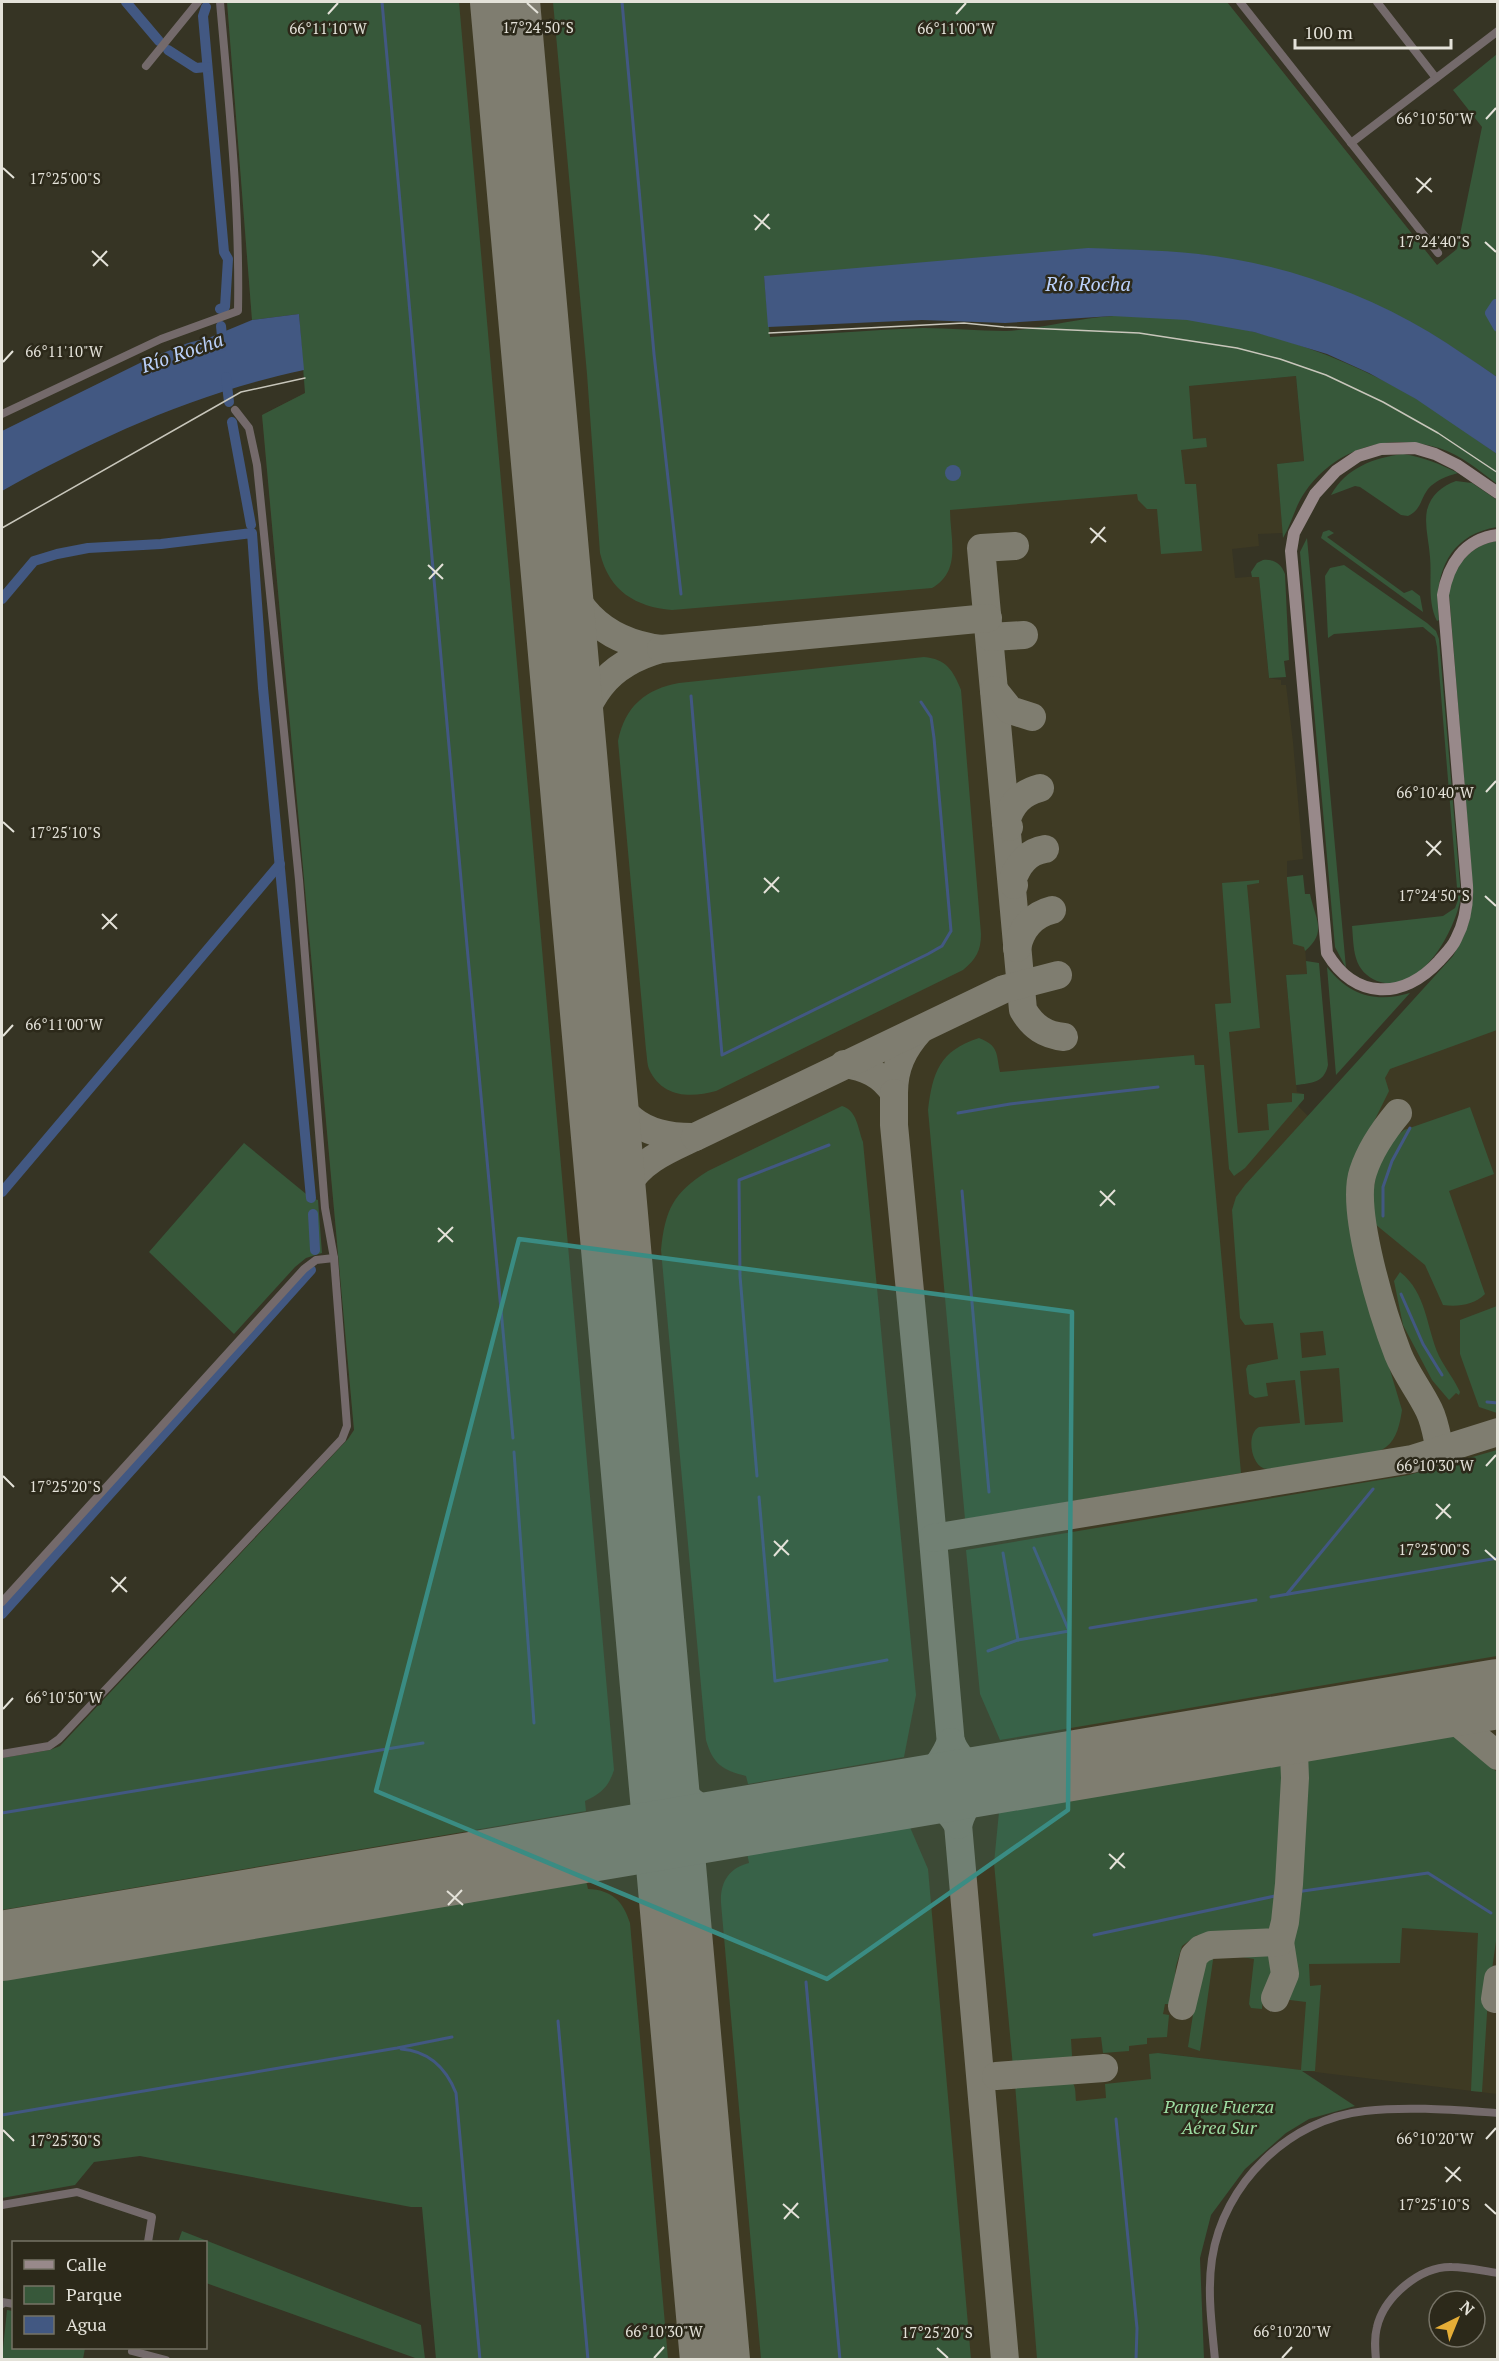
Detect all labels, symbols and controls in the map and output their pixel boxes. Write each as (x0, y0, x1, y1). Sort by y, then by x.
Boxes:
scale bar (1295, 12, 1451, 50)
text: 17°24'50"S (502, 17, 574, 37)
text: 66°11'10"W (289, 18, 368, 38)
text: 66°11'00"W (917, 18, 996, 38)
text: 100 m (1304, 20, 1353, 44)
text: 66°10'50"W (1396, 108, 1475, 128)
text: 17°25'00"S (29, 168, 101, 188)
text: 17°24'40"S (1398, 231, 1470, 251)
water label: Río Rocha (1044, 270, 1131, 297)
water label: Río Rocha (136, 325, 227, 379)
text: 66°11'10"W (25, 341, 104, 361)
text: 66°10'40"W (1396, 782, 1475, 802)
text: 17°25'10"S (29, 822, 101, 842)
text: 17°24'50"S (1398, 885, 1470, 905)
text: 66°11'00"W (25, 1014, 104, 1034)
text: 66°10'30"W (1396, 1455, 1475, 1475)
text: 17°25'20"S (29, 1476, 101, 1496)
text: 17°25'00"S (1398, 1539, 1470, 1559)
text: 66°10'50"W (25, 1687, 104, 1707)
park label: Parque Fuerza Aérea Sur (1163, 2094, 1274, 2139)
text: 66°10'20"W (1396, 2128, 1475, 2148)
text: 17°25'30"S (29, 2130, 101, 2150)
text: 17°25'10"S (1398, 2194, 1470, 2214)
legend (12, 2241, 207, 2349)
text: Calle (66, 2252, 107, 2276)
text: Parque (66, 2282, 122, 2306)
north arrow (1427, 2289, 1487, 2349)
text: N (1455, 2296, 1479, 2320)
text: Agua (66, 2312, 107, 2336)
text: 66°10'30"W (625, 2321, 704, 2341)
text: 66°10'20"W (1253, 2321, 1332, 2341)
text: 17°25'20"S (901, 2322, 973, 2342)

